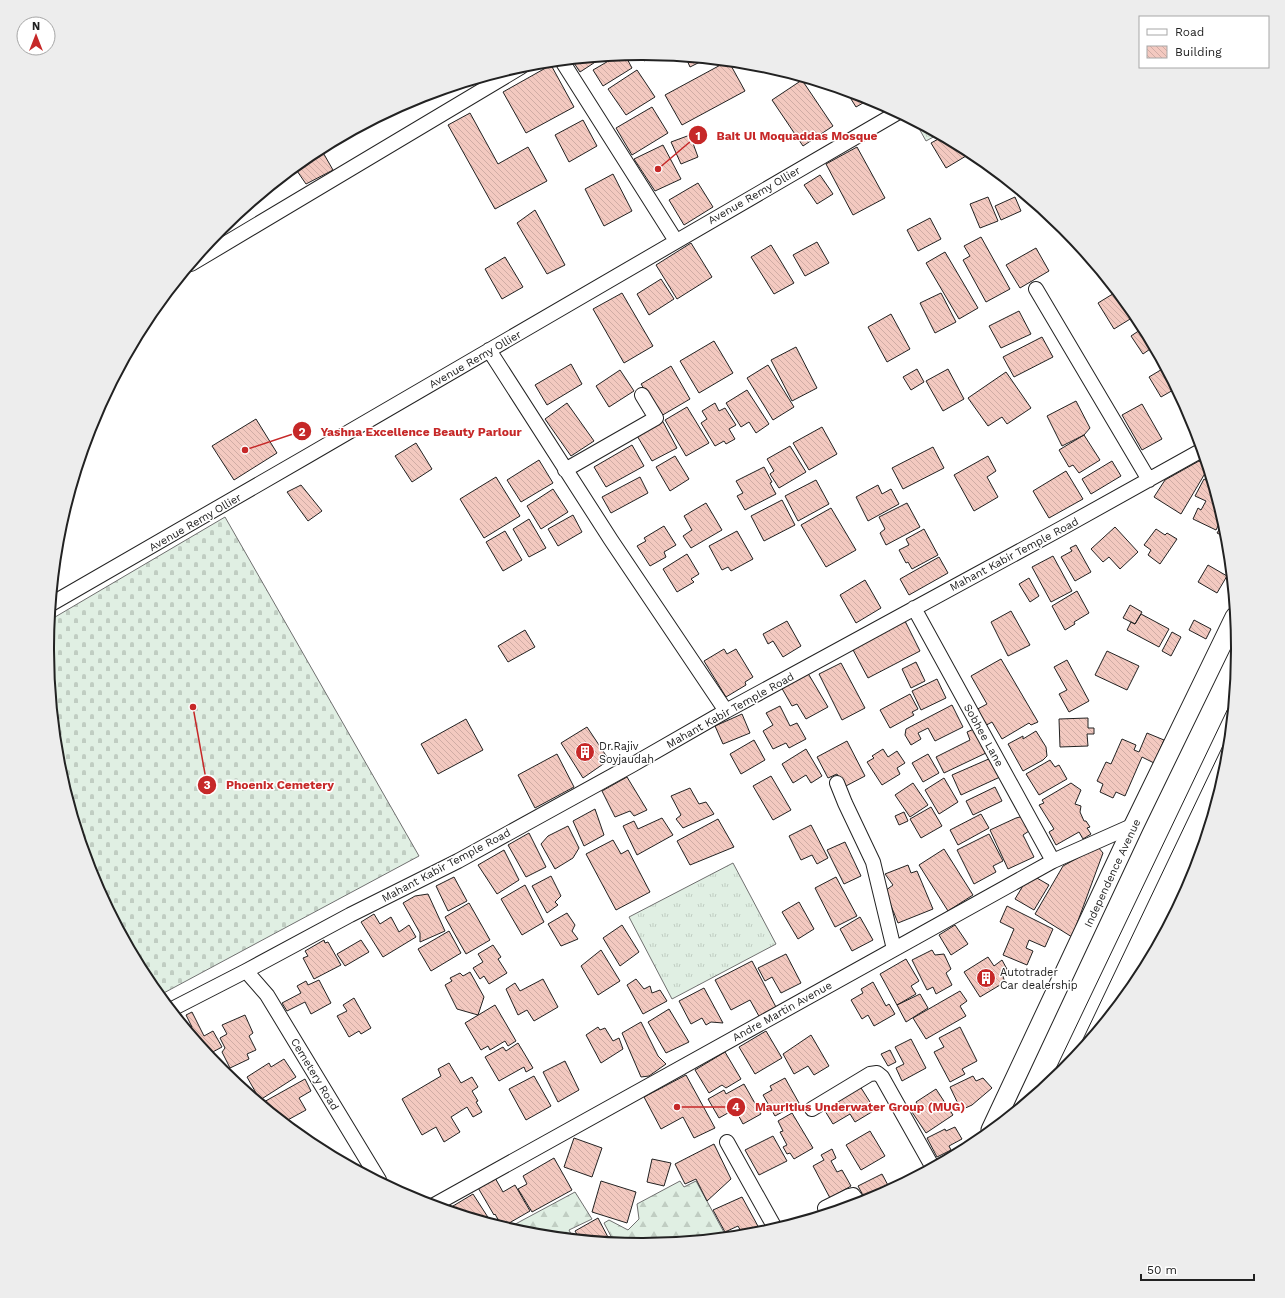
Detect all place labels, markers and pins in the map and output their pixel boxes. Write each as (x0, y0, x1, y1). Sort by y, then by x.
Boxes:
callout: Bait Ul Moquaddas Mosque (688, 123, 885, 147)
callout: Yashna Excellence Beauty Parlour (292, 419, 530, 443)
place label: Dr.Rajiv Soyjaudah (599, 740, 654, 766)
building icon: Dr.Rajiv Soyjaudah (574, 741, 596, 763)
callout: Phoenix Cemetery (197, 773, 342, 797)
place label: Autotrader Car dealership (1000, 966, 1078, 992)
building icon: Autotrader Car dealership (975, 967, 997, 989)
callout: Mauritius Underwater Group (MUG) (726, 1095, 973, 1119)

